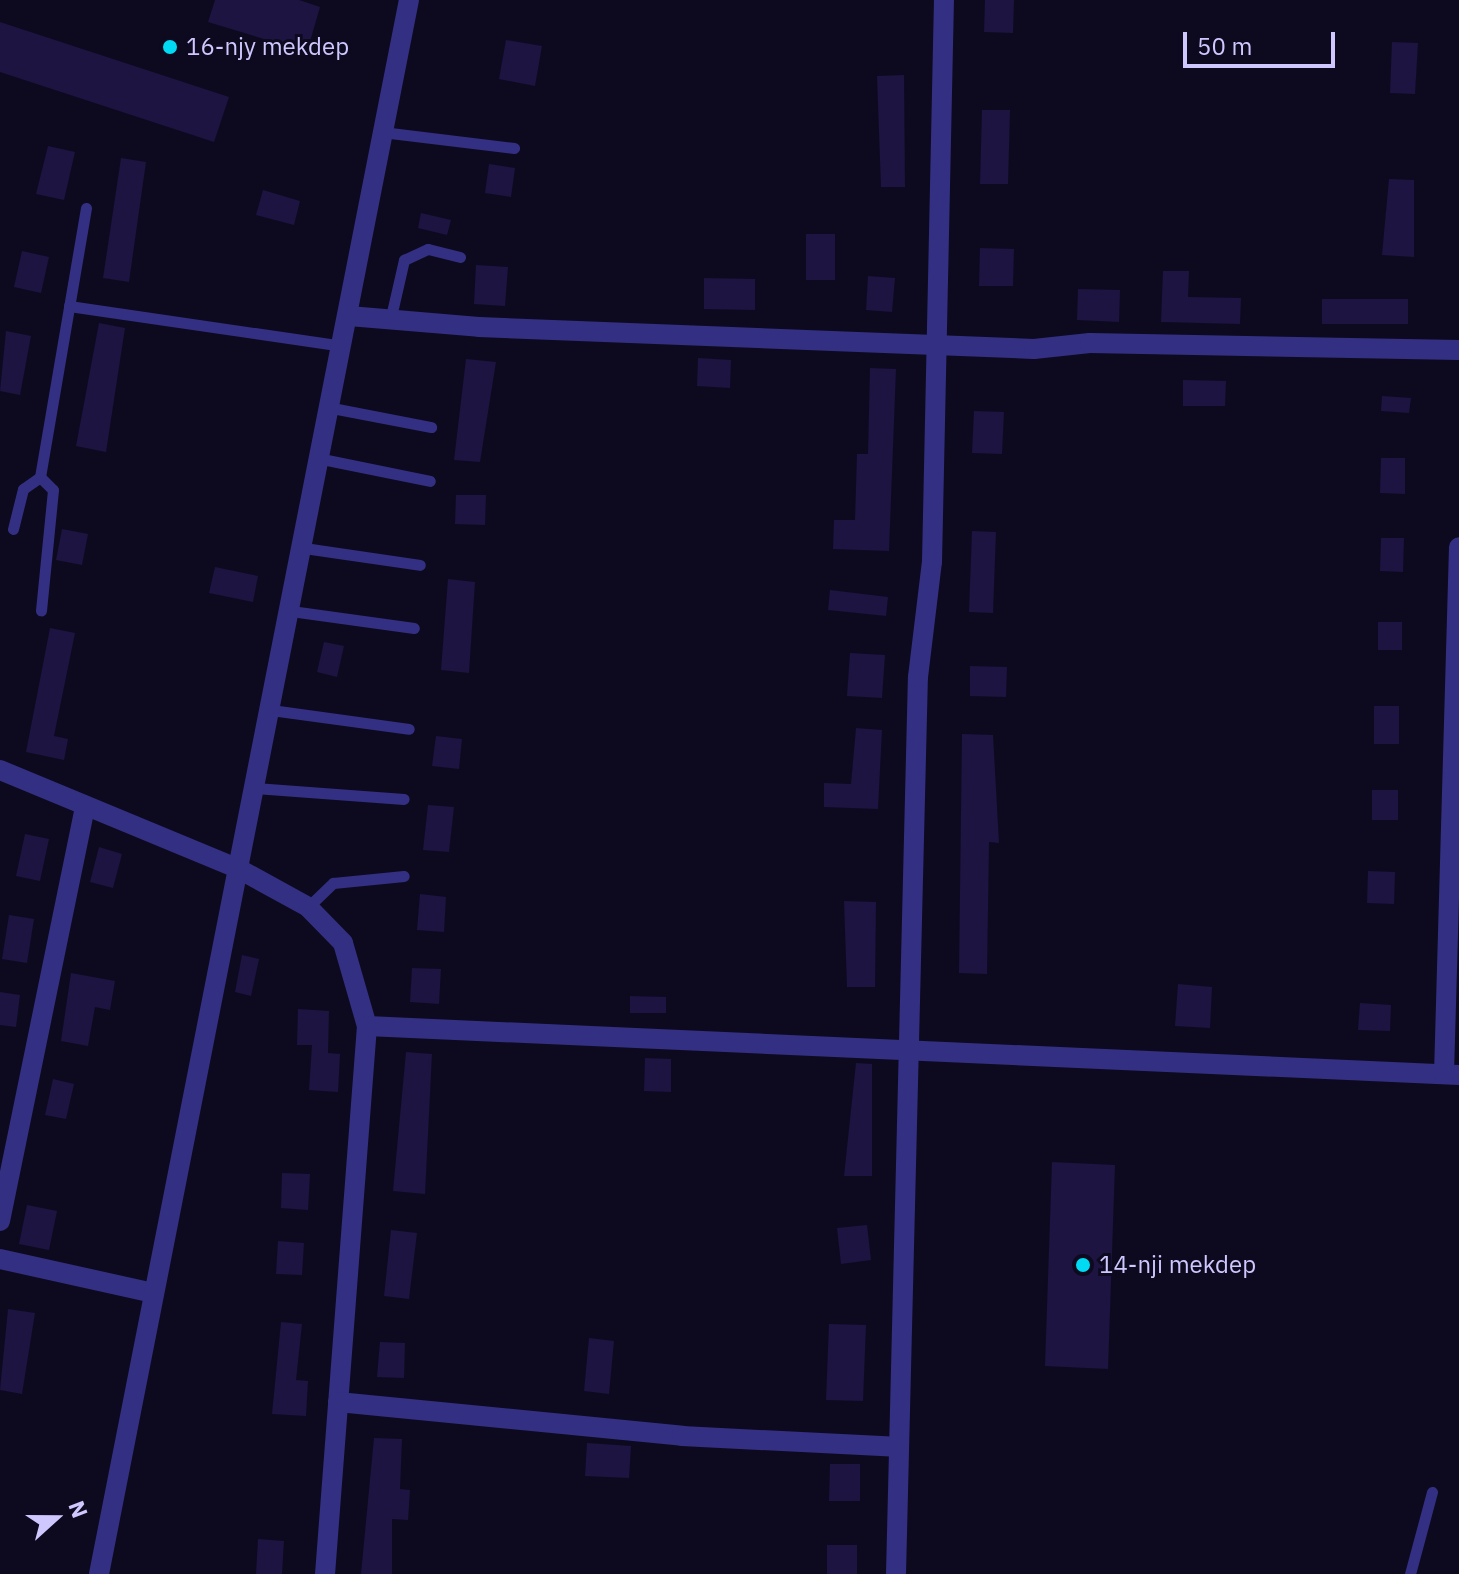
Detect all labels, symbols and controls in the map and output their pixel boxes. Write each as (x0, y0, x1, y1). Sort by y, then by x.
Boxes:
scale bar (1187, 16, 1339, 66)
text: 50 m (1197, 30, 1252, 62)
place label: 16-njy mekdep (186, 33, 349, 61)
marker: 16-njy mekdep (161, 38, 179, 56)
place label: 14-nji mekdep (1099, 1251, 1256, 1279)
marker: 14-nji mekdep (1074, 1256, 1092, 1274)
north arrow (16, 1478, 96, 1558)
text: N (62, 1497, 95, 1522)

